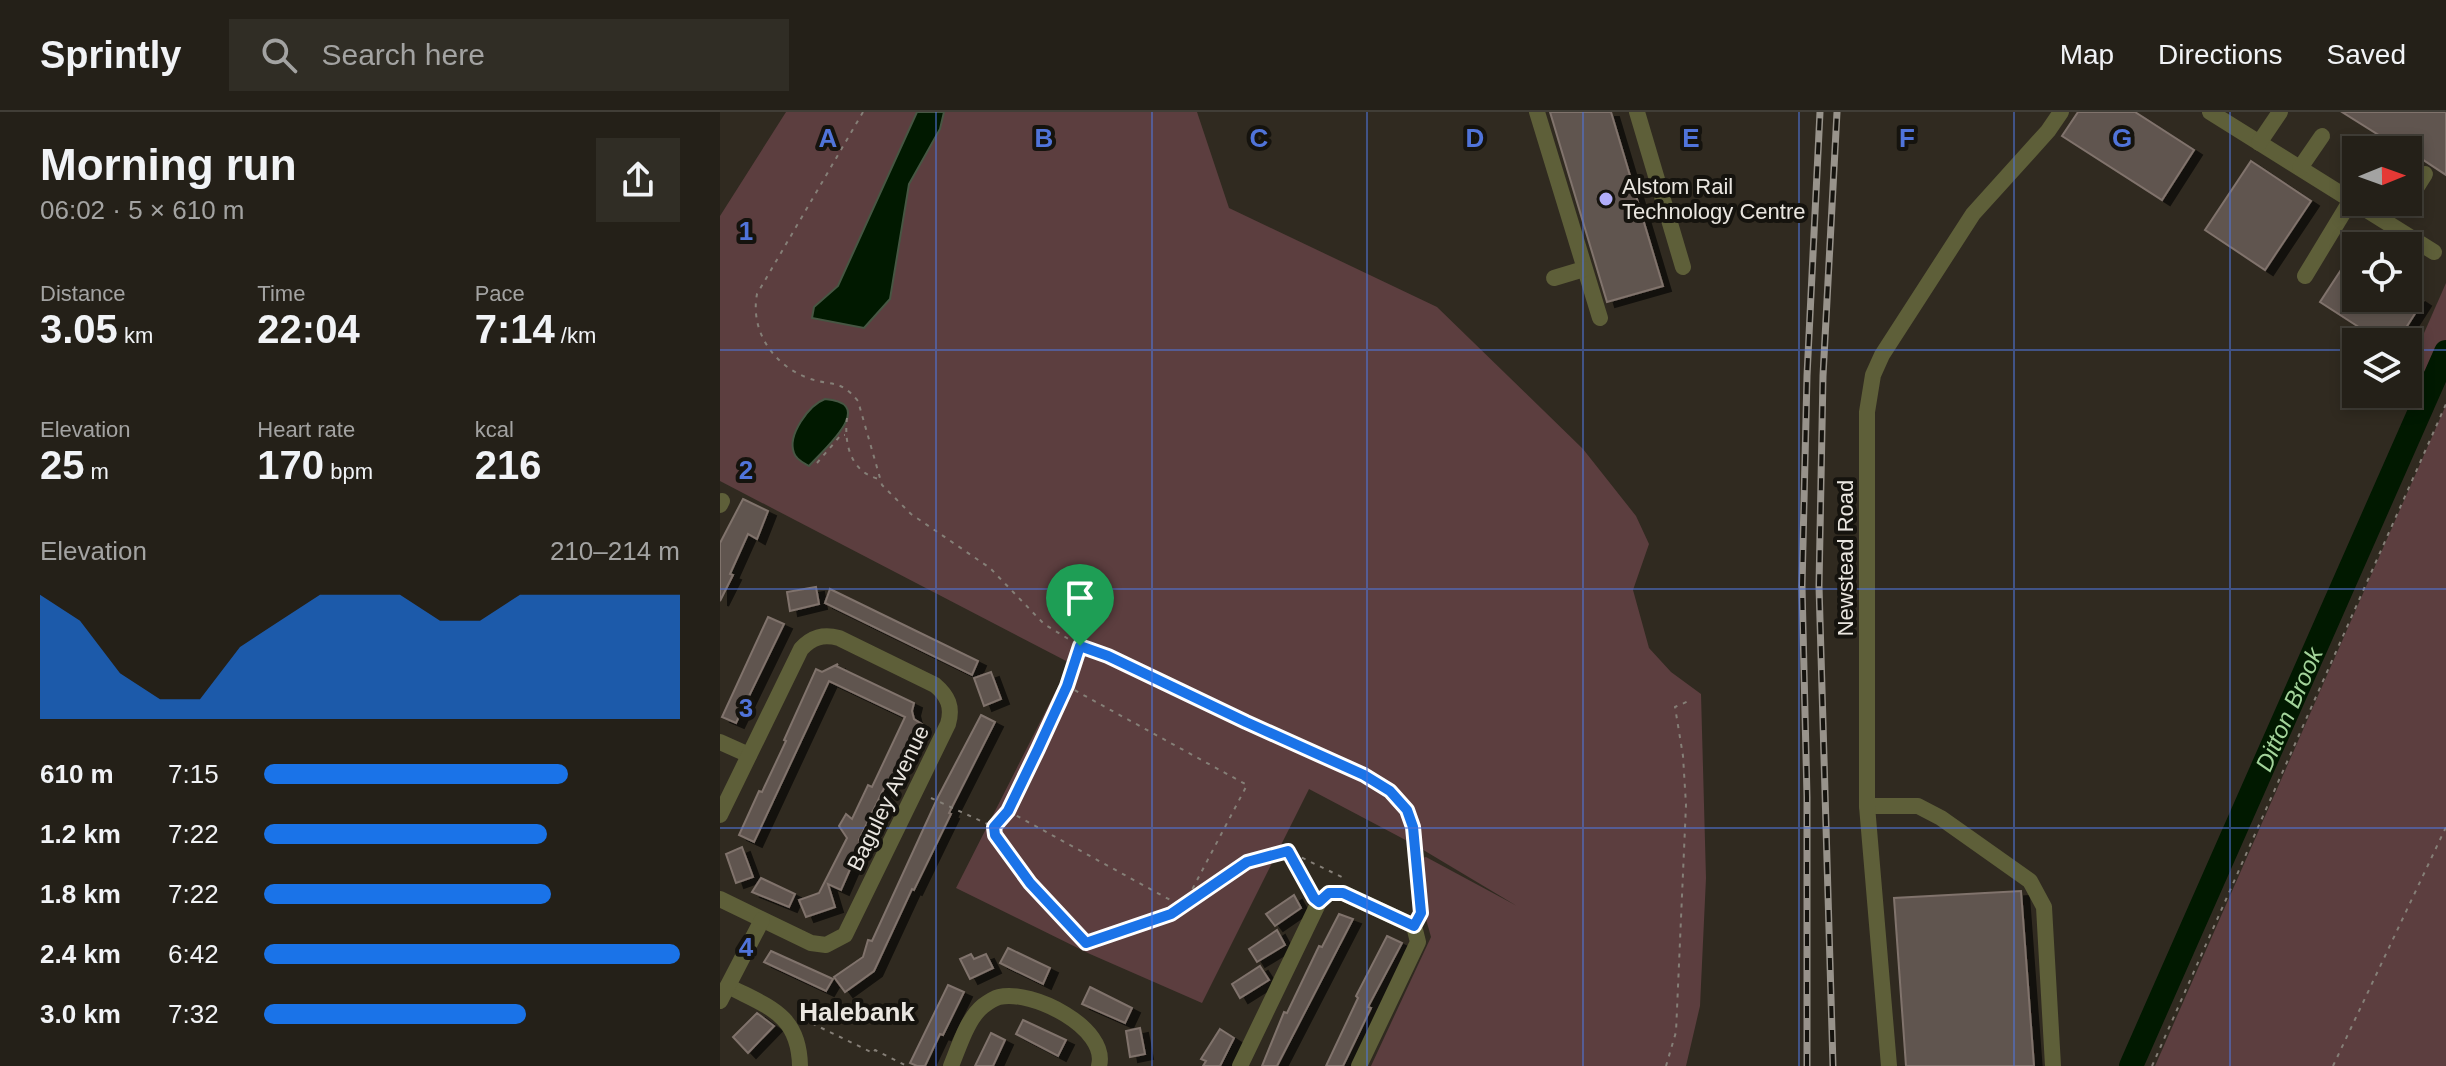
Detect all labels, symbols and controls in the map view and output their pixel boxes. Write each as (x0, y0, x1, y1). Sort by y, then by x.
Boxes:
search box (229, 19, 789, 91)
icon: search (257, 33, 301, 77)
text: Sprintly (40, 34, 181, 76)
text: Search here (321, 38, 485, 71)
text: Map (2060, 39, 2114, 70)
text: Directions (2158, 39, 2283, 70)
text: Saved (2327, 39, 2406, 70)
text: A (819, 123, 838, 153)
text: B (1035, 123, 1053, 153)
text: C (1250, 123, 1269, 153)
text: D (1466, 123, 1484, 153)
text: E (1682, 123, 1700, 153)
text: F (1899, 123, 1915, 153)
text: G (2112, 123, 2132, 153)
north arrow (2342, 136, 2422, 216)
map controls (2342, 136, 2422, 408)
button: share (596, 138, 680, 222)
text: Morning run (40, 140, 297, 189)
place label: Alstom Rail Technology Centre (1622, 174, 1805, 224)
marker: Alstom Rail Technology Centre (1597, 190, 1615, 208)
text: 06:02 · 5 × 610 m (40, 195, 245, 225)
text: 1 (739, 216, 753, 246)
button: locate (2342, 232, 2422, 312)
text: Distance (40, 281, 126, 306)
text: Time (257, 281, 305, 306)
text: Pace (475, 281, 525, 306)
text: 3.05 (40, 307, 118, 351)
text: 22:04 (257, 307, 360, 351)
text: 7:14 (475, 307, 555, 351)
text: km (118, 323, 153, 348)
text: /km (555, 323, 596, 348)
button: layers (2342, 328, 2422, 408)
text: Elevation (40, 417, 131, 442)
text: Heart rate (257, 417, 355, 442)
text: kcal (475, 417, 514, 442)
text: 25 (40, 443, 85, 487)
text: 170 (257, 443, 324, 487)
text: 216 (475, 443, 541, 487)
text: 2 (739, 455, 753, 485)
text: m (85, 459, 109, 484)
text: bpm (324, 459, 373, 484)
street label: Newstead Road (1833, 480, 1858, 636)
text: Elevation (40, 536, 147, 566)
text: 210–214 m (550, 536, 680, 566)
pin (1046, 564, 1114, 646)
icon: arrive (1058, 576, 1102, 620)
water label: Ditton Brook (2249, 641, 2328, 775)
text: 3 (739, 693, 753, 723)
street label: Baguley Avenue (842, 721, 934, 875)
text: 610 m (40, 759, 114, 789)
text: 7:15 (168, 759, 219, 789)
text: 1.2 km (40, 819, 121, 849)
text: 7:22 (168, 819, 219, 849)
text: 1.8 km (40, 879, 121, 909)
text: 7:22 (168, 879, 219, 909)
text: 4 (739, 932, 754, 962)
text: 2.4 km (40, 939, 121, 969)
text: 6:42 (168, 939, 219, 969)
district label: Halebank (799, 997, 915, 1027)
text: 3.0 km (40, 999, 121, 1029)
text: 7:32 (168, 999, 219, 1029)

